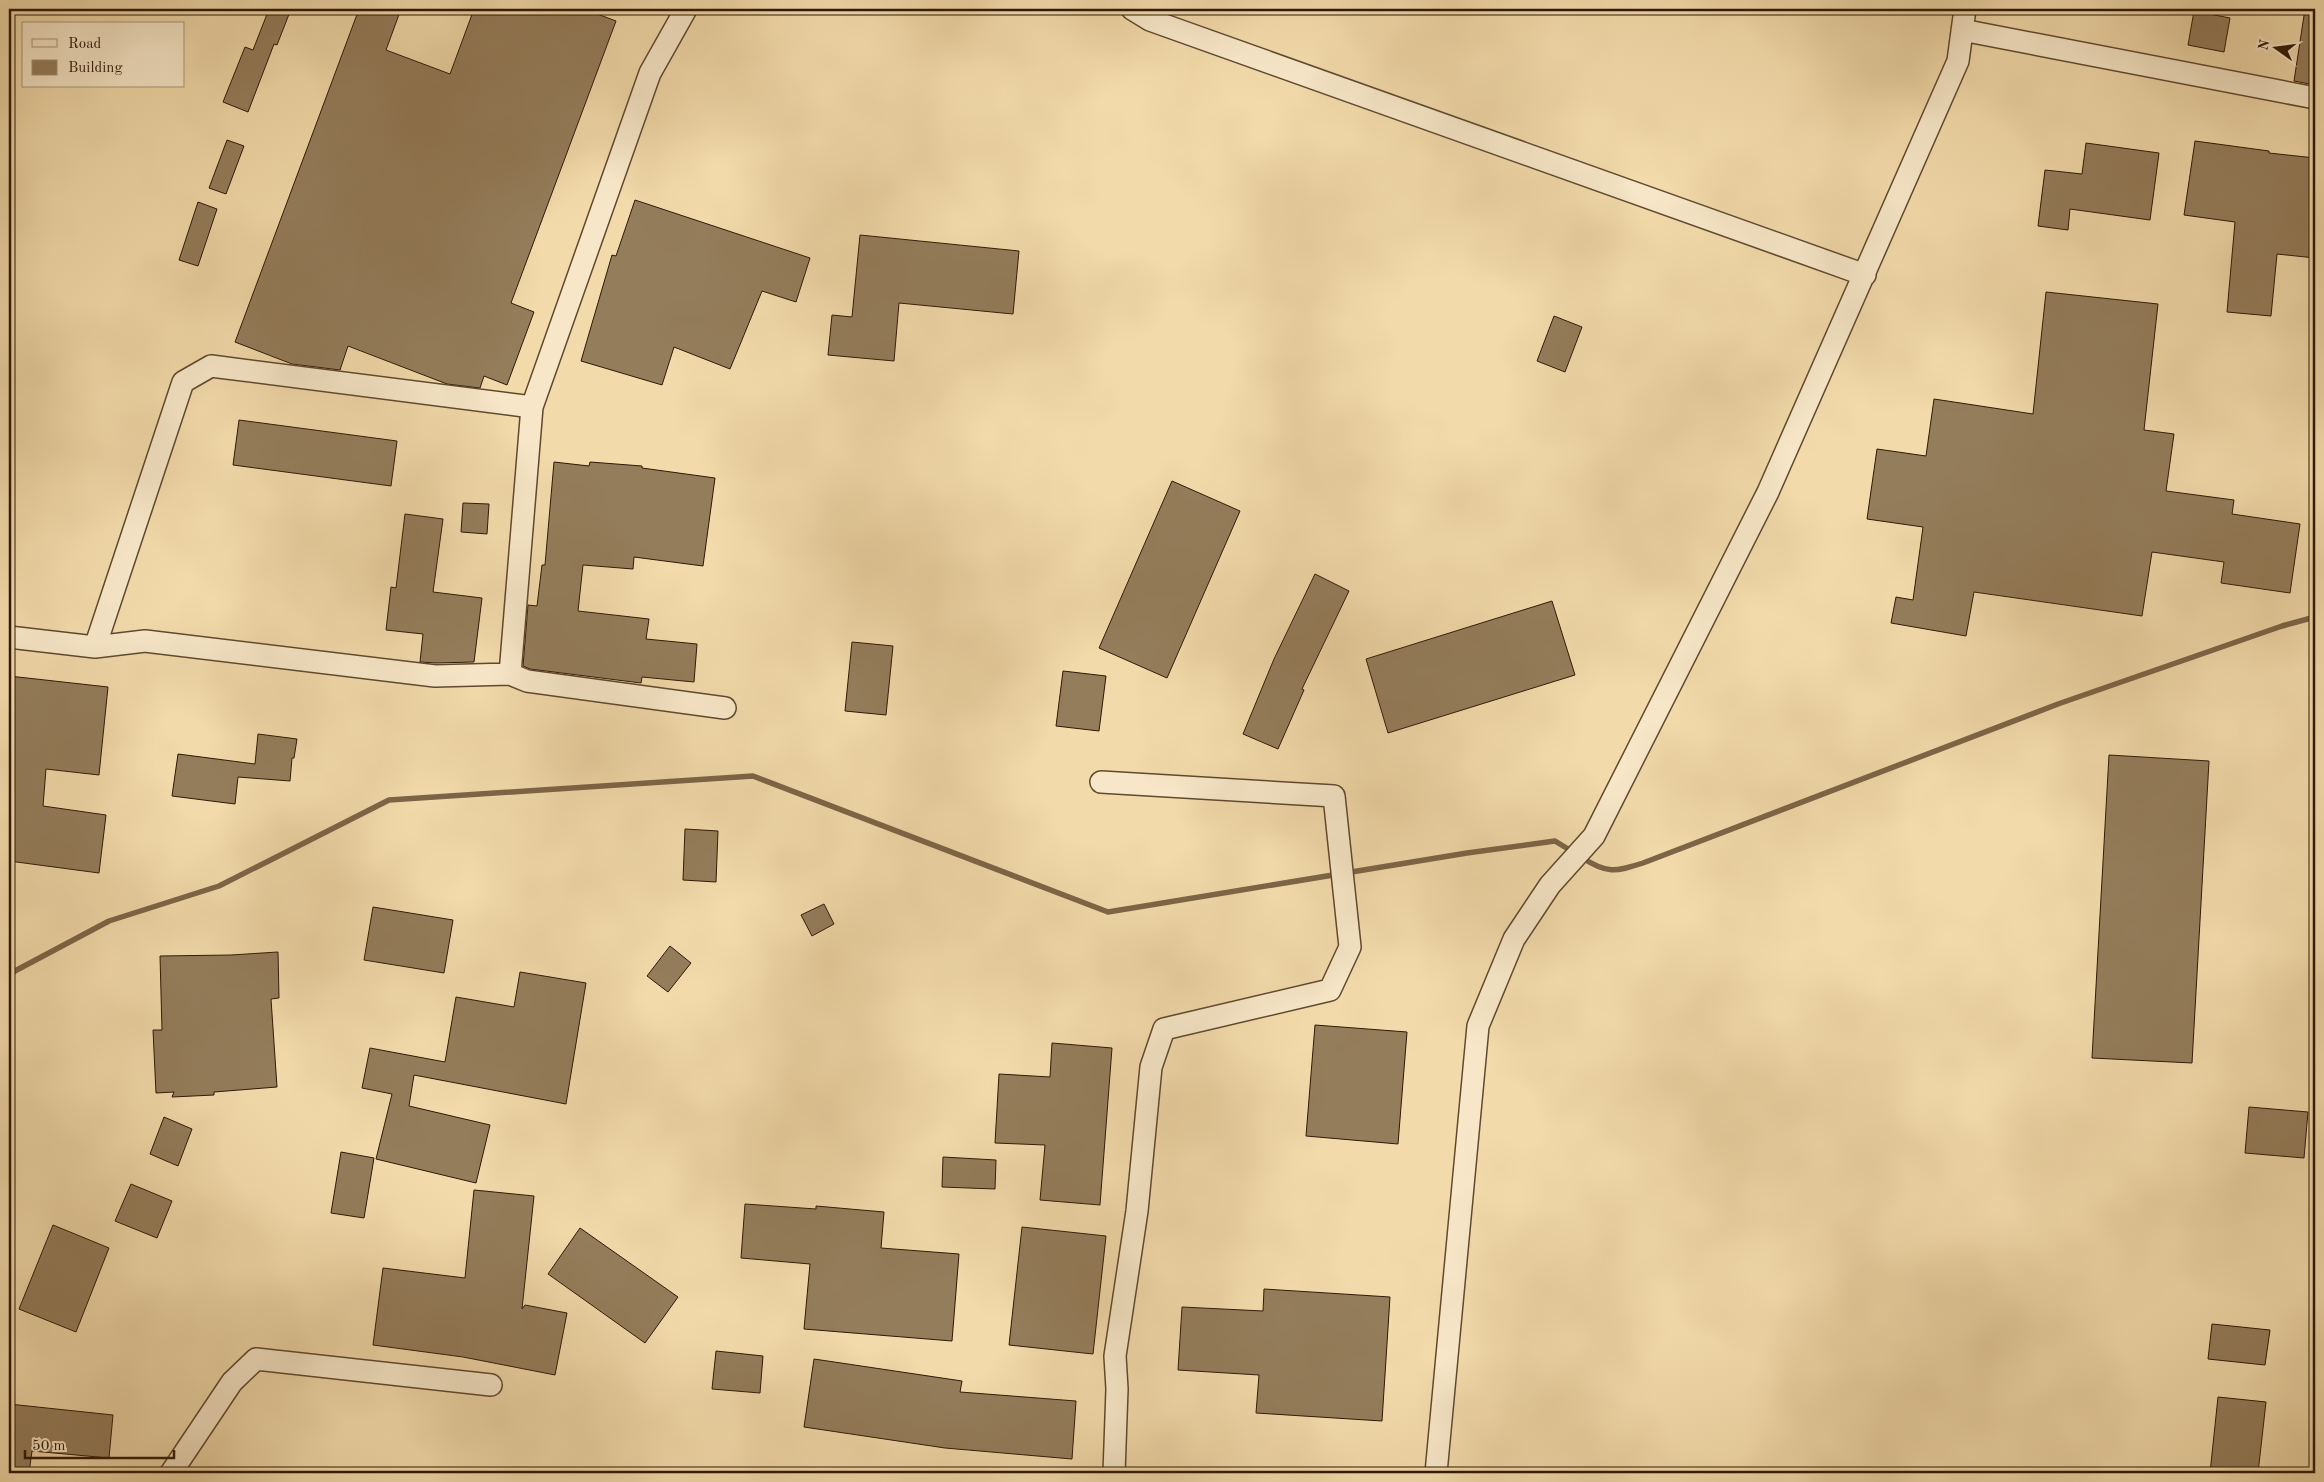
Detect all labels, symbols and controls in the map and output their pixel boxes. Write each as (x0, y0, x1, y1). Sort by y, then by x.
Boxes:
legend (22, 22, 185, 88)
north arrow (2252, 22, 2302, 72)
text: Road (68, 37, 102, 52)
text: N (2256, 38, 2273, 52)
text: Building (68, 61, 123, 76)
scale bar (25, 1427, 174, 1459)
text: 50 m (32, 1439, 66, 1454)

